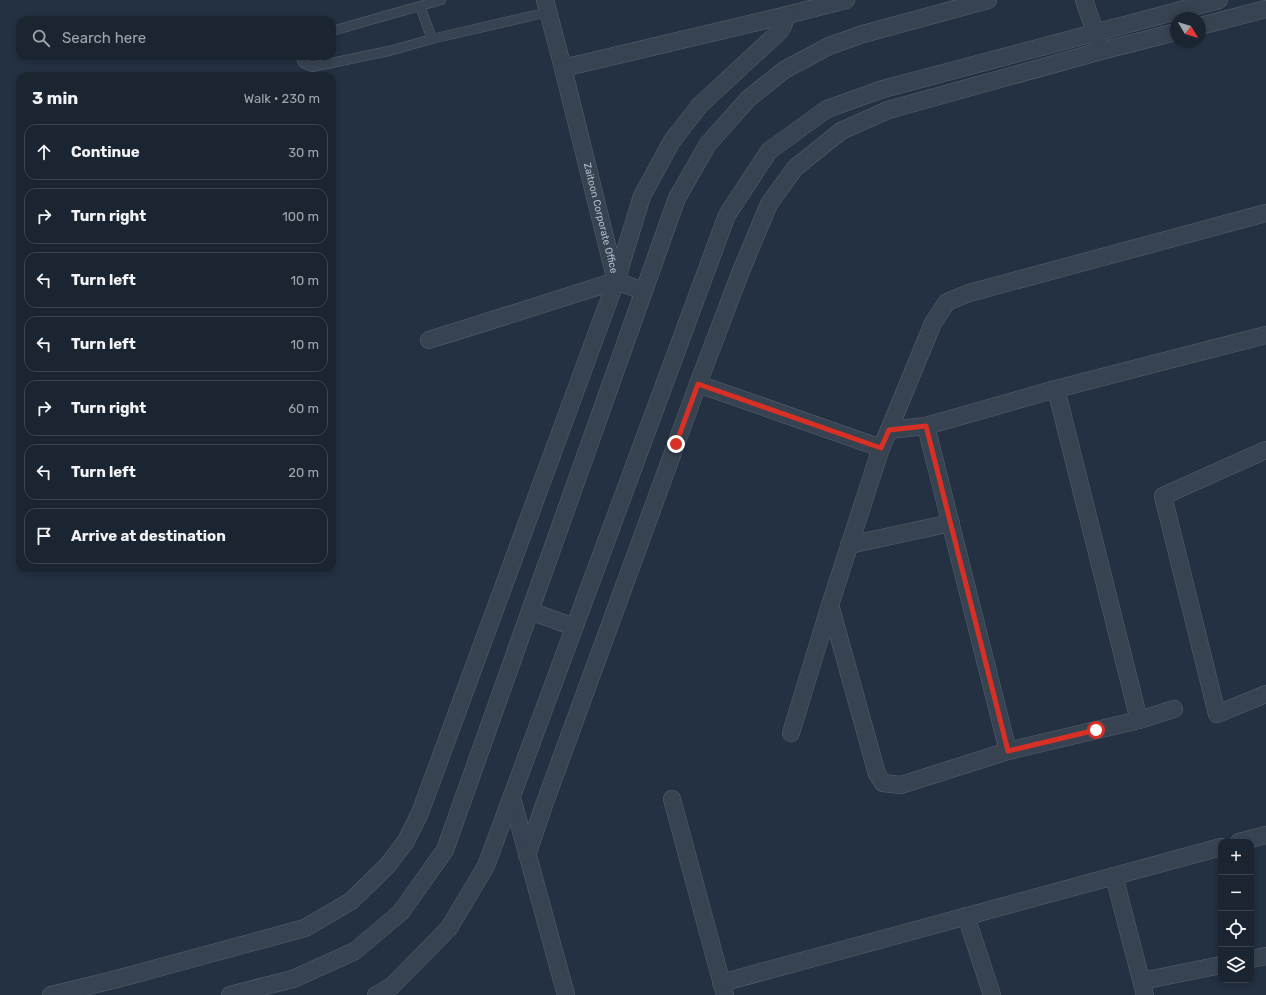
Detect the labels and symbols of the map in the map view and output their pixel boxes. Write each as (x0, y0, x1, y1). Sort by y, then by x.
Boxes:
north arrow (1170, 12, 1206, 48)
street label: Zaitoon Corporate Office (581, 162, 620, 275)
route end (667, 435, 685, 453)
route start (1087, 721, 1105, 739)

